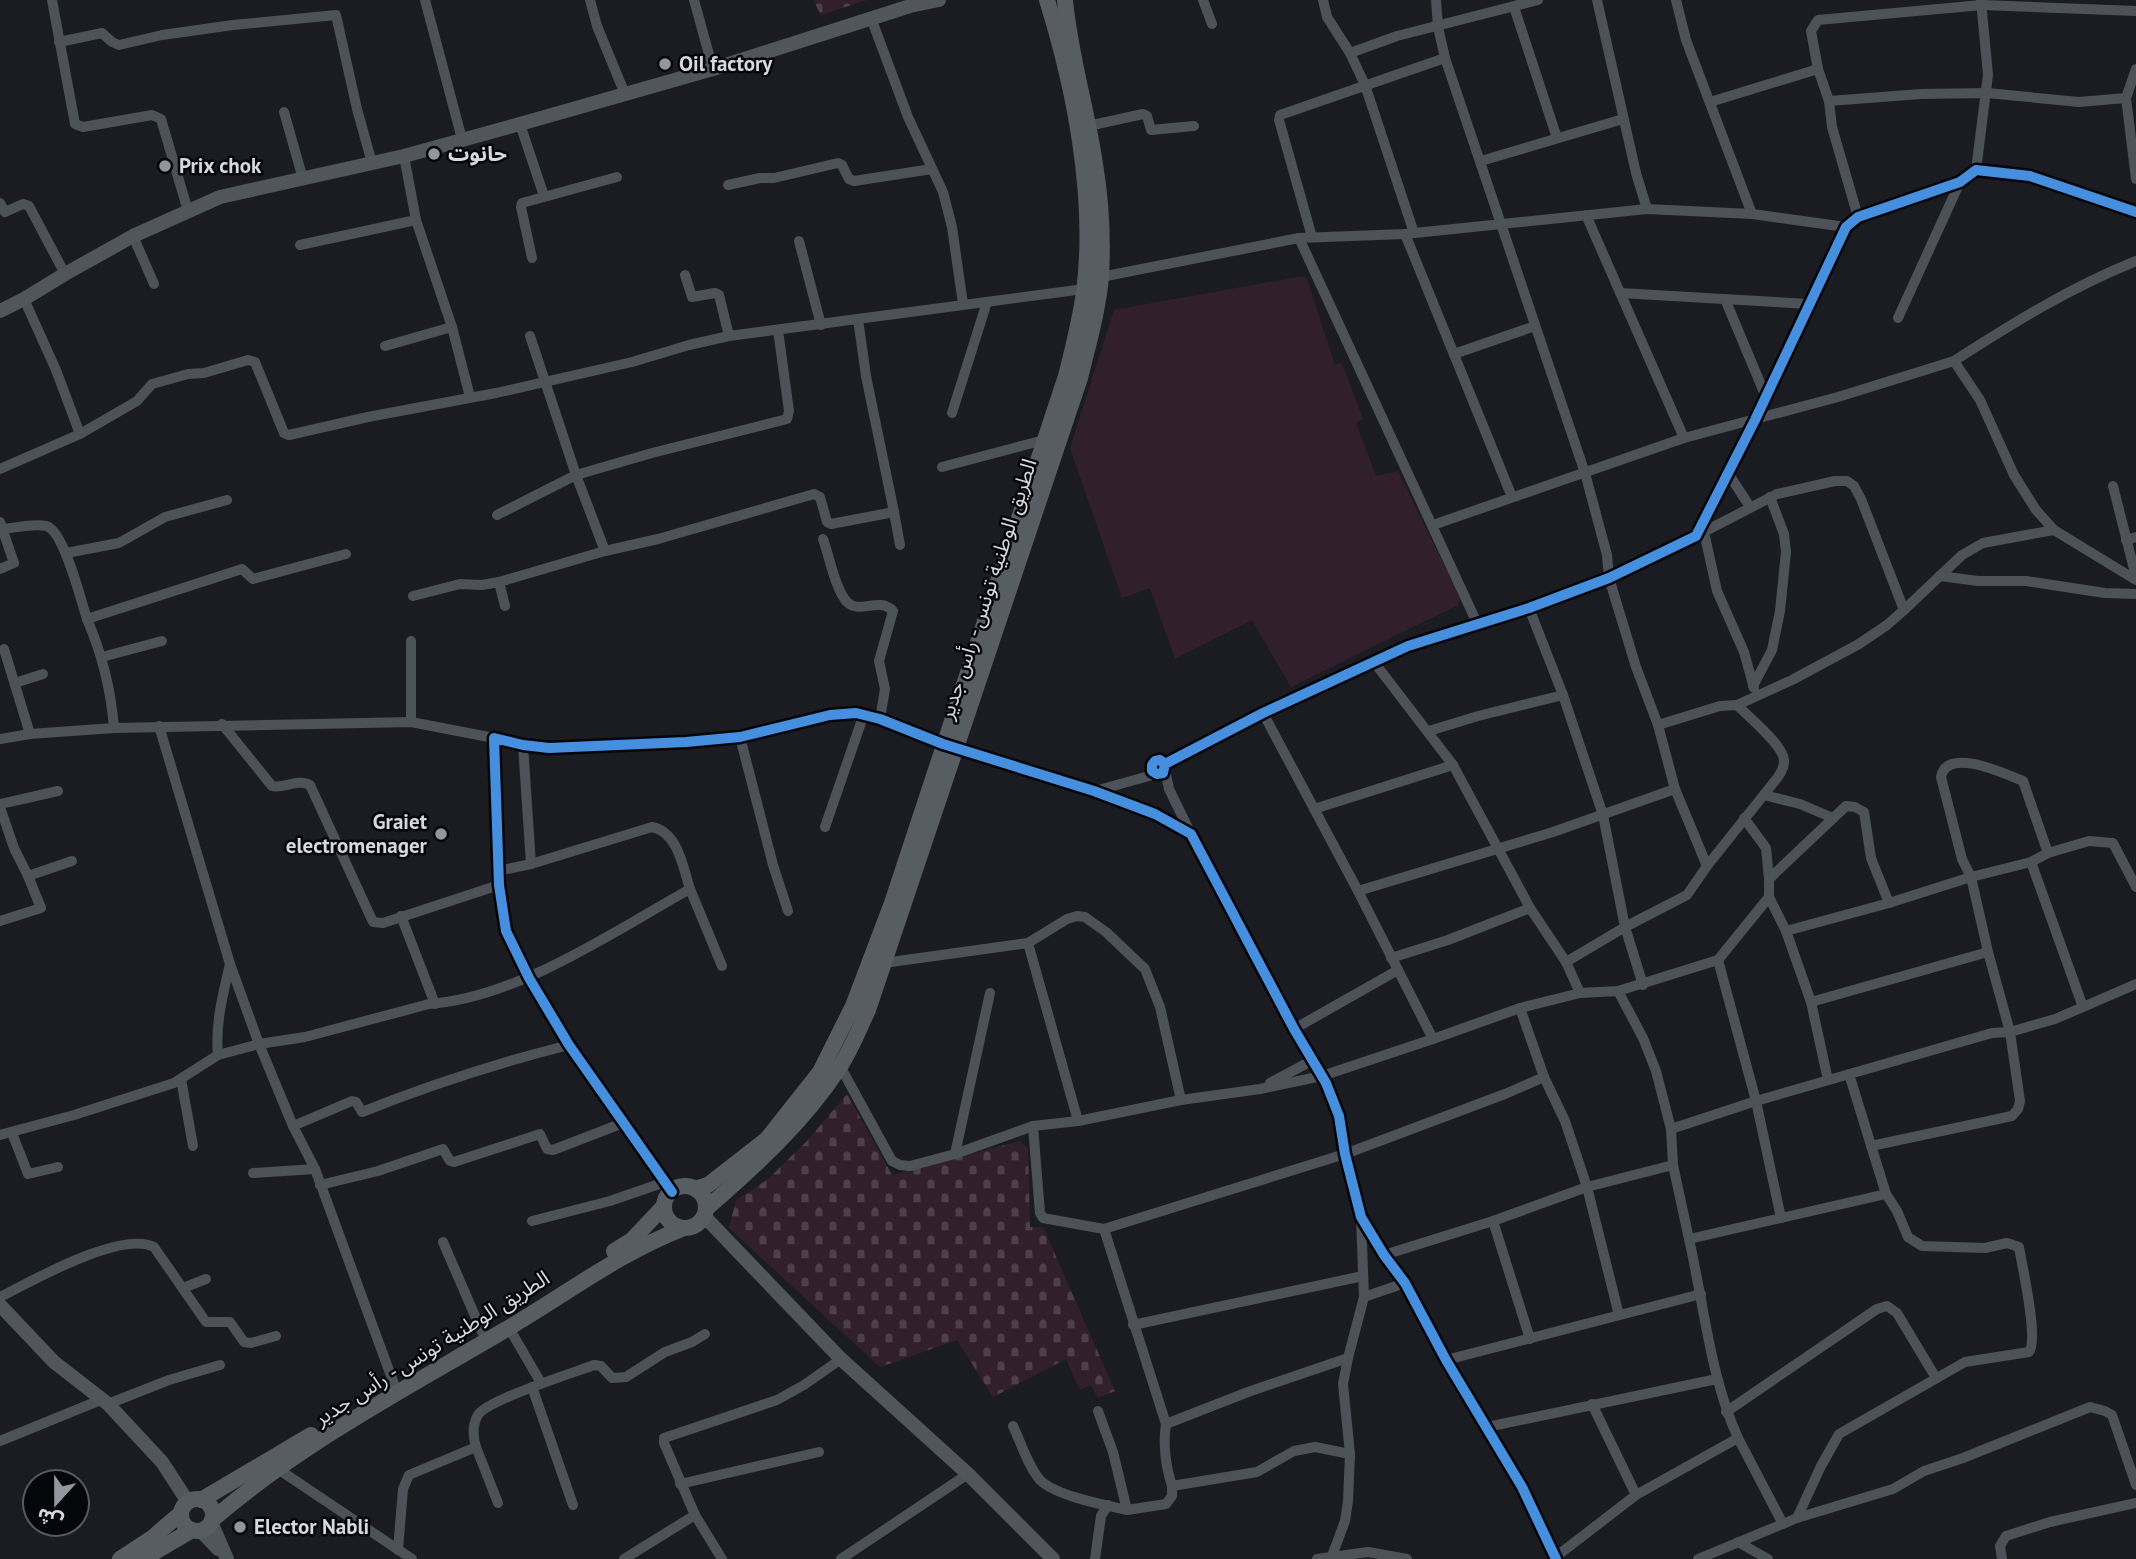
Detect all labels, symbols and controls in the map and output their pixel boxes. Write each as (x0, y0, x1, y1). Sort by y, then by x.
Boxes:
place label: Oil factory (679, 50, 773, 77)
marker: Oil factory (657, 56, 673, 72)
place label: حانوت (448, 140, 507, 167)
marker: حانوت (426, 146, 442, 162)
place label: Prix chok (179, 152, 262, 179)
marker: Prix chok (157, 158, 173, 174)
street label: الطريق الوطنية تونس - رأس جدير (932, 455, 1042, 724)
place label: Graiet electromenager (286, 808, 428, 859)
marker: Graiet electromenager (433, 826, 449, 842)
street label: الطريق الوطنية تونس - رأس جدير (308, 1264, 554, 1432)
north arrow (21, 1468, 91, 1538)
text: ش (33, 1503, 66, 1535)
place label: Elector Nabli (254, 1513, 369, 1540)
marker: Elector Nabli (232, 1519, 248, 1535)

